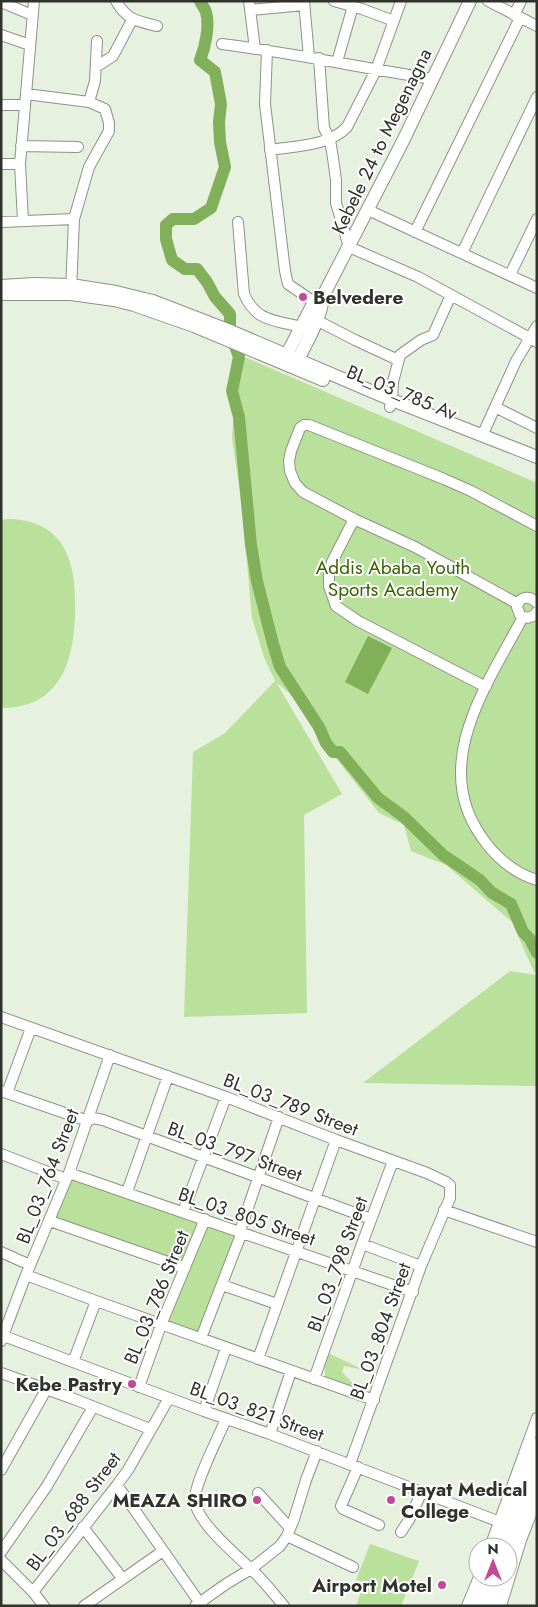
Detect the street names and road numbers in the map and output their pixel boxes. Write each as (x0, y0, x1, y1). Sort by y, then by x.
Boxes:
street label: Kebele 24 to Megenagna (325, 44, 438, 239)
street label: BL_03_785 Av (343, 358, 462, 427)
street label: BL_03_789 Street (220, 1066, 362, 1143)
street label: BL_03_764 Street (9, 1104, 86, 1248)
street label: BL_03_797 Street (164, 1115, 306, 1188)
street label: BL_03_805 Street (175, 1180, 319, 1253)
street label: BL_03_798 Street (300, 1192, 375, 1336)
street label: BL_03_786 Street (117, 1226, 196, 1368)
street label: BL_03_804 Street (343, 1259, 418, 1403)
street label: BL_03_821 Street (186, 1375, 328, 1448)
street label: BL_03_688 Street (20, 1446, 127, 1576)

